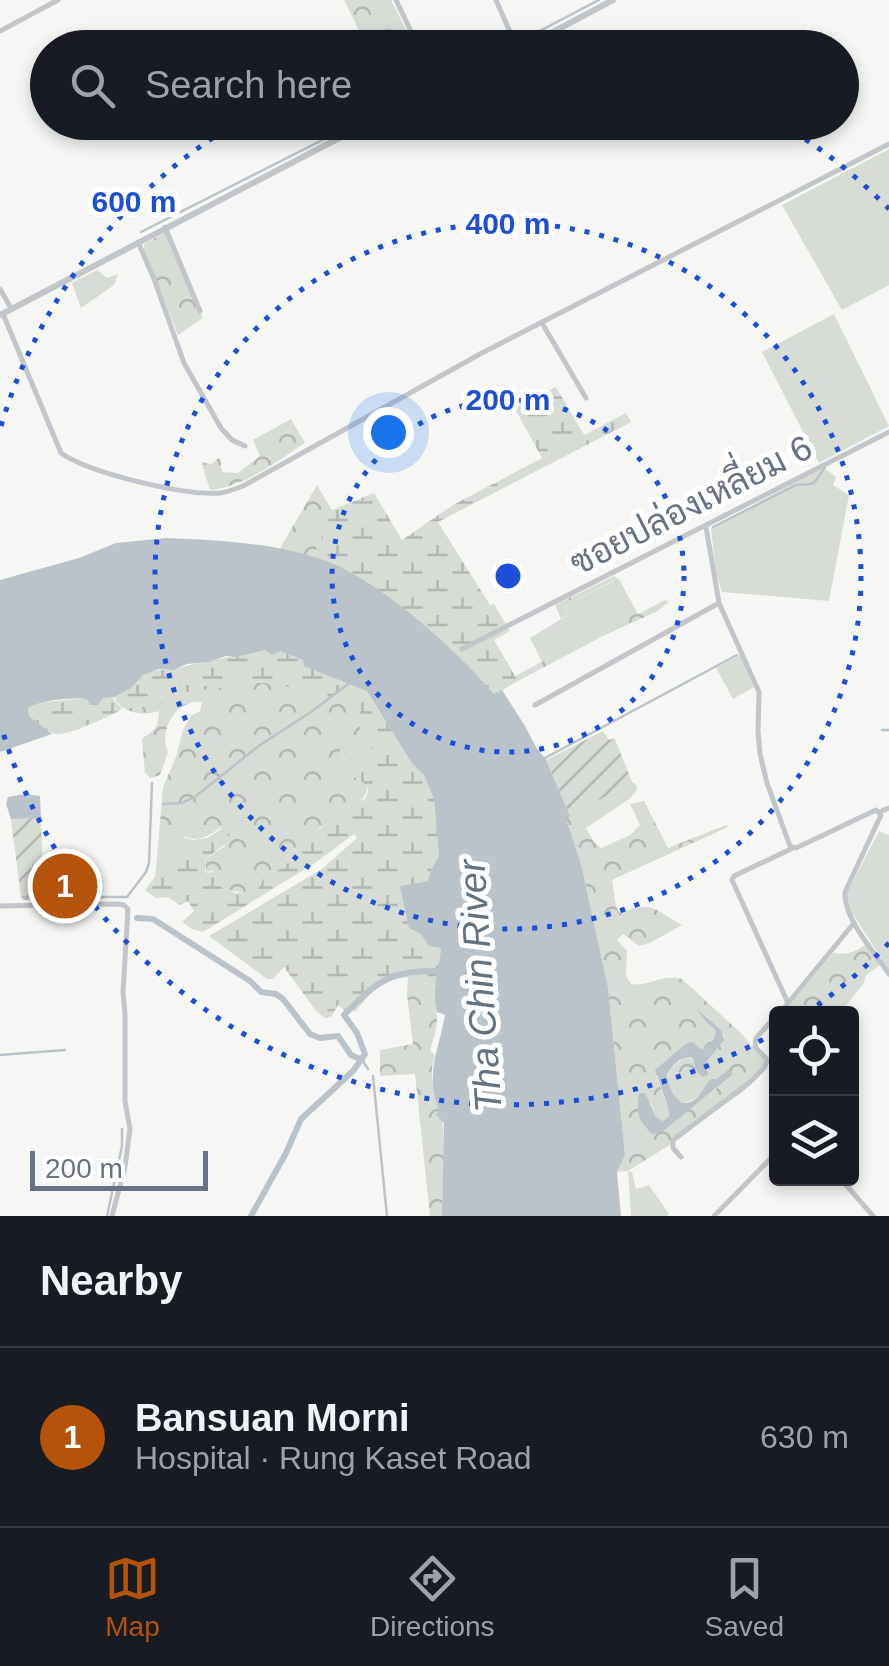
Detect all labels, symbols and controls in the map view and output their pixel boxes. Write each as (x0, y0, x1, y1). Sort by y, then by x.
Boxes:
search box (30, 30, 859, 140)
icon: search (65, 58, 120, 113)
text: Search here (145, 64, 352, 106)
text: 600 m (91, 185, 177, 218)
text: 400 m (465, 207, 551, 240)
text: 200 m (465, 383, 551, 416)
your location (363, 407, 414, 458)
street label: ซอยปล่องเหลี่ยม 6 (558, 417, 818, 582)
centre of rings (490, 558, 526, 594)
pin: 1 (32, 848, 98, 924)
water label: Tha Chin River (450, 857, 510, 1114)
map controls (769, 1006, 859, 1186)
button: locate (769, 1006, 859, 1096)
button: layers (769, 1096, 859, 1186)
scale bar (30, 1146, 208, 1190)
text: 200 m (45, 1153, 123, 1184)
text: Nearby (40, 1257, 182, 1304)
text: Bansuan Morni (135, 1397, 409, 1439)
text: 1 (64, 1419, 81, 1455)
text: 630 m (760, 1419, 849, 1455)
text: Hospital · Rung Kaset Road (135, 1440, 532, 1476)
tab: Map (105, 1551, 160, 1643)
tab: Directions (370, 1551, 495, 1643)
tab: Saved (705, 1551, 784, 1643)

